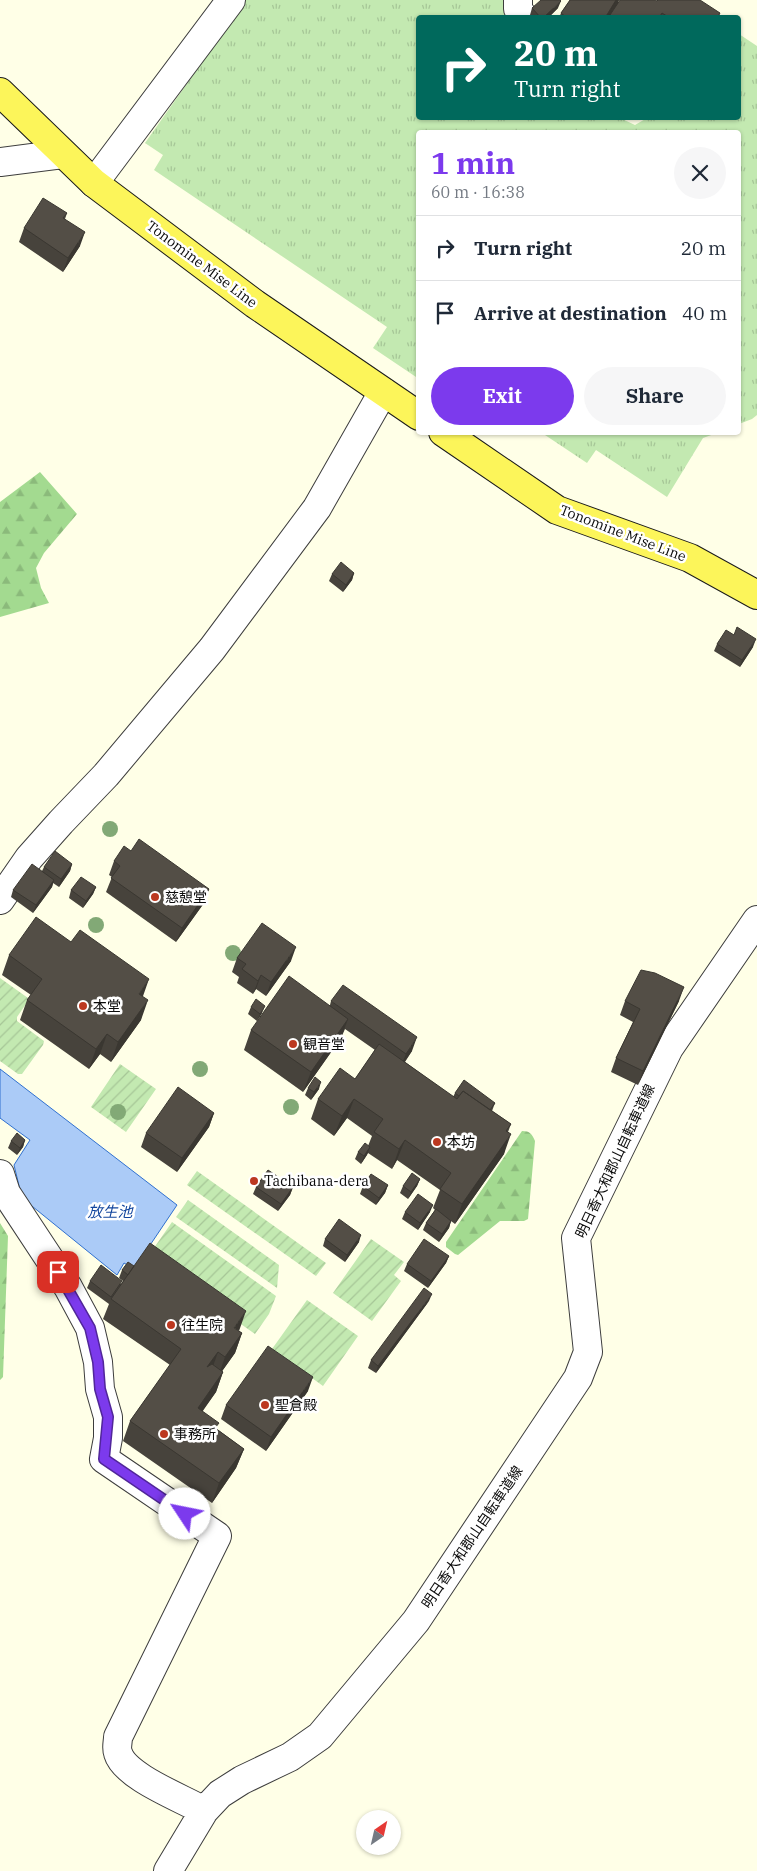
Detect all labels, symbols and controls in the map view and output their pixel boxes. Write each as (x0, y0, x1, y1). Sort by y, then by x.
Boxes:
text: 20 m (514, 30, 598, 76)
icon: right (431, 35, 496, 100)
text: Turn right (514, 74, 621, 103)
text: 1 min (431, 143, 515, 182)
button: close (674, 147, 726, 199)
text: 60 m · 16:38 (431, 182, 525, 202)
street label: Tonomine Mise Line (143, 216, 261, 312)
icon: right (431, 234, 459, 262)
text: Turn right (474, 236, 572, 260)
text: 20 m (681, 236, 726, 260)
icon: arrive (431, 299, 459, 327)
text: Arrive at destination (474, 301, 667, 325)
text: 40 m (682, 301, 727, 325)
button: Exit (431, 367, 574, 425)
button: Share (584, 367, 726, 425)
street label: Tonomine Mise Line (557, 501, 689, 565)
place label: 慈憩堂 (165, 888, 207, 906)
marker: 慈憩堂 (149, 891, 161, 903)
place label: 本堂 (93, 997, 121, 1015)
marker: 本堂 (77, 1000, 89, 1012)
place label: 観音堂 (303, 1035, 345, 1053)
marker: 観音堂 (287, 1038, 299, 1050)
street label: 明日香大和郡山自転車道線 (571, 1081, 659, 1241)
place label: 本坊 (447, 1133, 475, 1151)
marker: 本坊 (431, 1136, 443, 1148)
place label: Tachibana-dera (264, 1172, 369, 1190)
marker: Tachibana-dera (248, 1175, 260, 1187)
water label: 放生池 (87, 1202, 134, 1221)
pin (37, 1251, 79, 1293)
icon: arrive (44, 1258, 72, 1286)
place label: 往生院 (181, 1316, 223, 1334)
marker: 往生院 (165, 1319, 177, 1331)
place label: 聖倉殿 (275, 1396, 317, 1414)
marker: 聖倉殿 (259, 1399, 271, 1411)
place label: 事務所 (174, 1425, 216, 1443)
marker: 事務所 (158, 1428, 170, 1440)
street label: 明日香大和郡山自転車道線 (418, 1462, 526, 1612)
position arrow (158, 1487, 210, 1539)
north arrow (356, 1810, 401, 1855)
map controls (356, 1810, 401, 1855)

